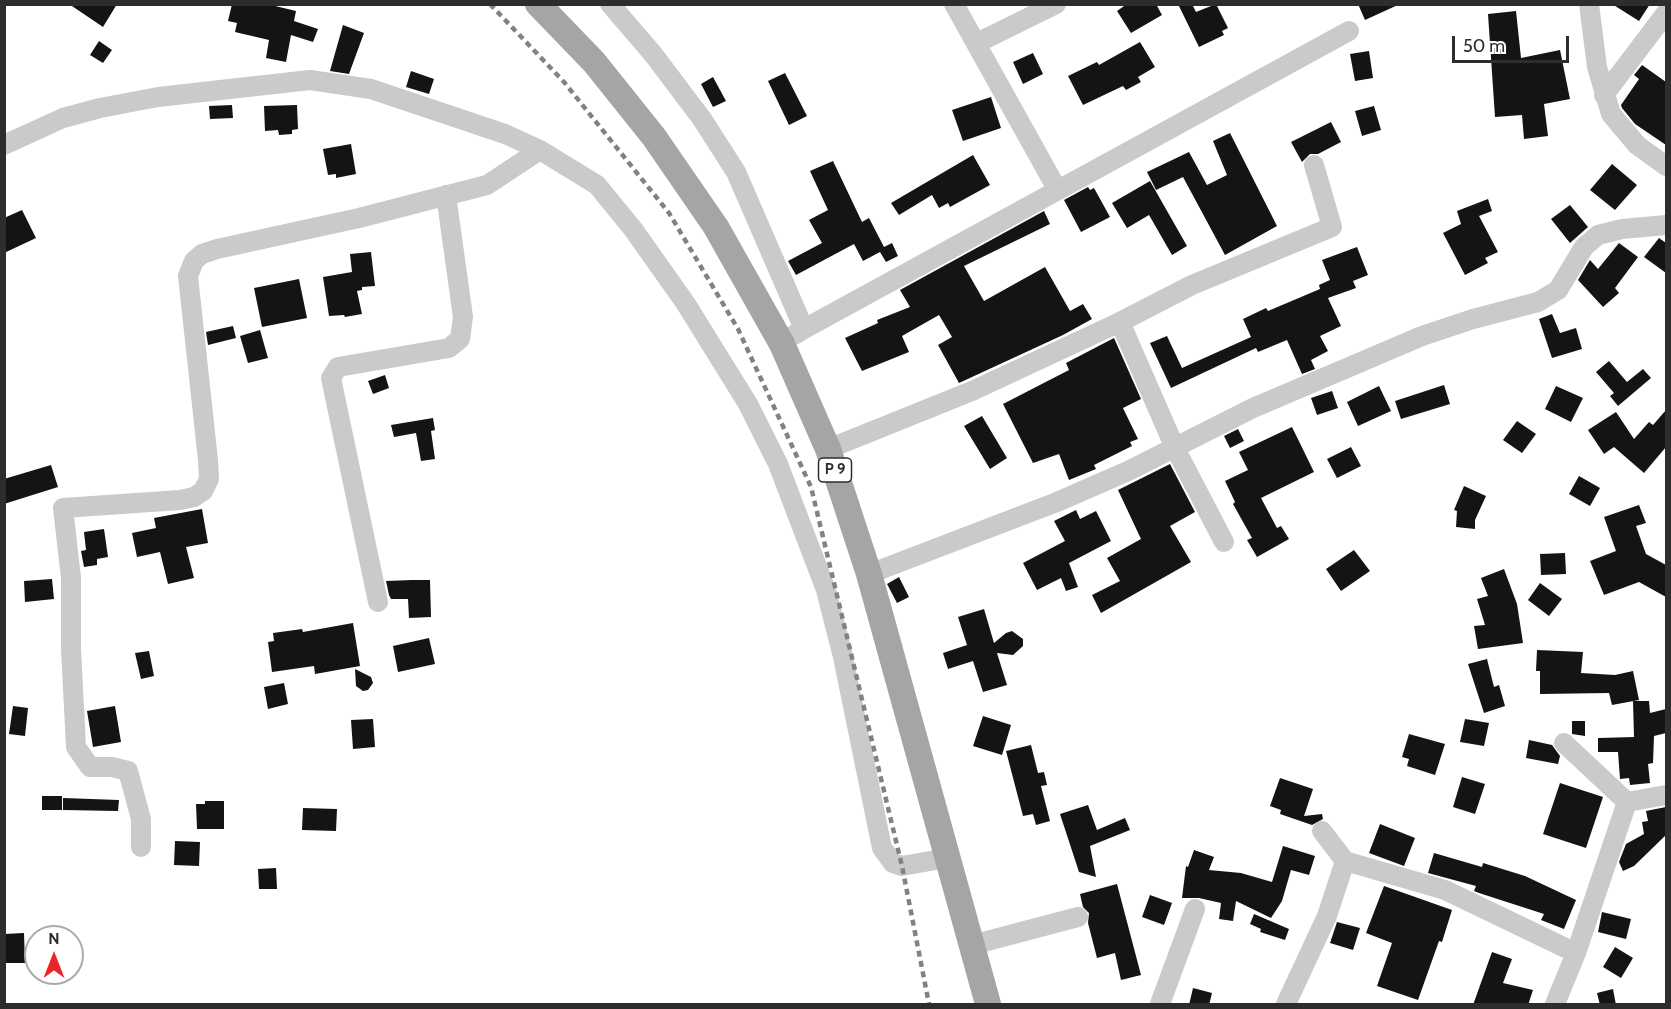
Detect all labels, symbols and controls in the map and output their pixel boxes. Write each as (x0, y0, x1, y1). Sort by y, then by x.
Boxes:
scale bar (1455, 24, 1572, 62)
text: 50 m (1463, 35, 1505, 57)
road number: P 9 (818, 458, 852, 482)
north arrow (24, 925, 84, 985)
text: N (48, 929, 60, 948)

